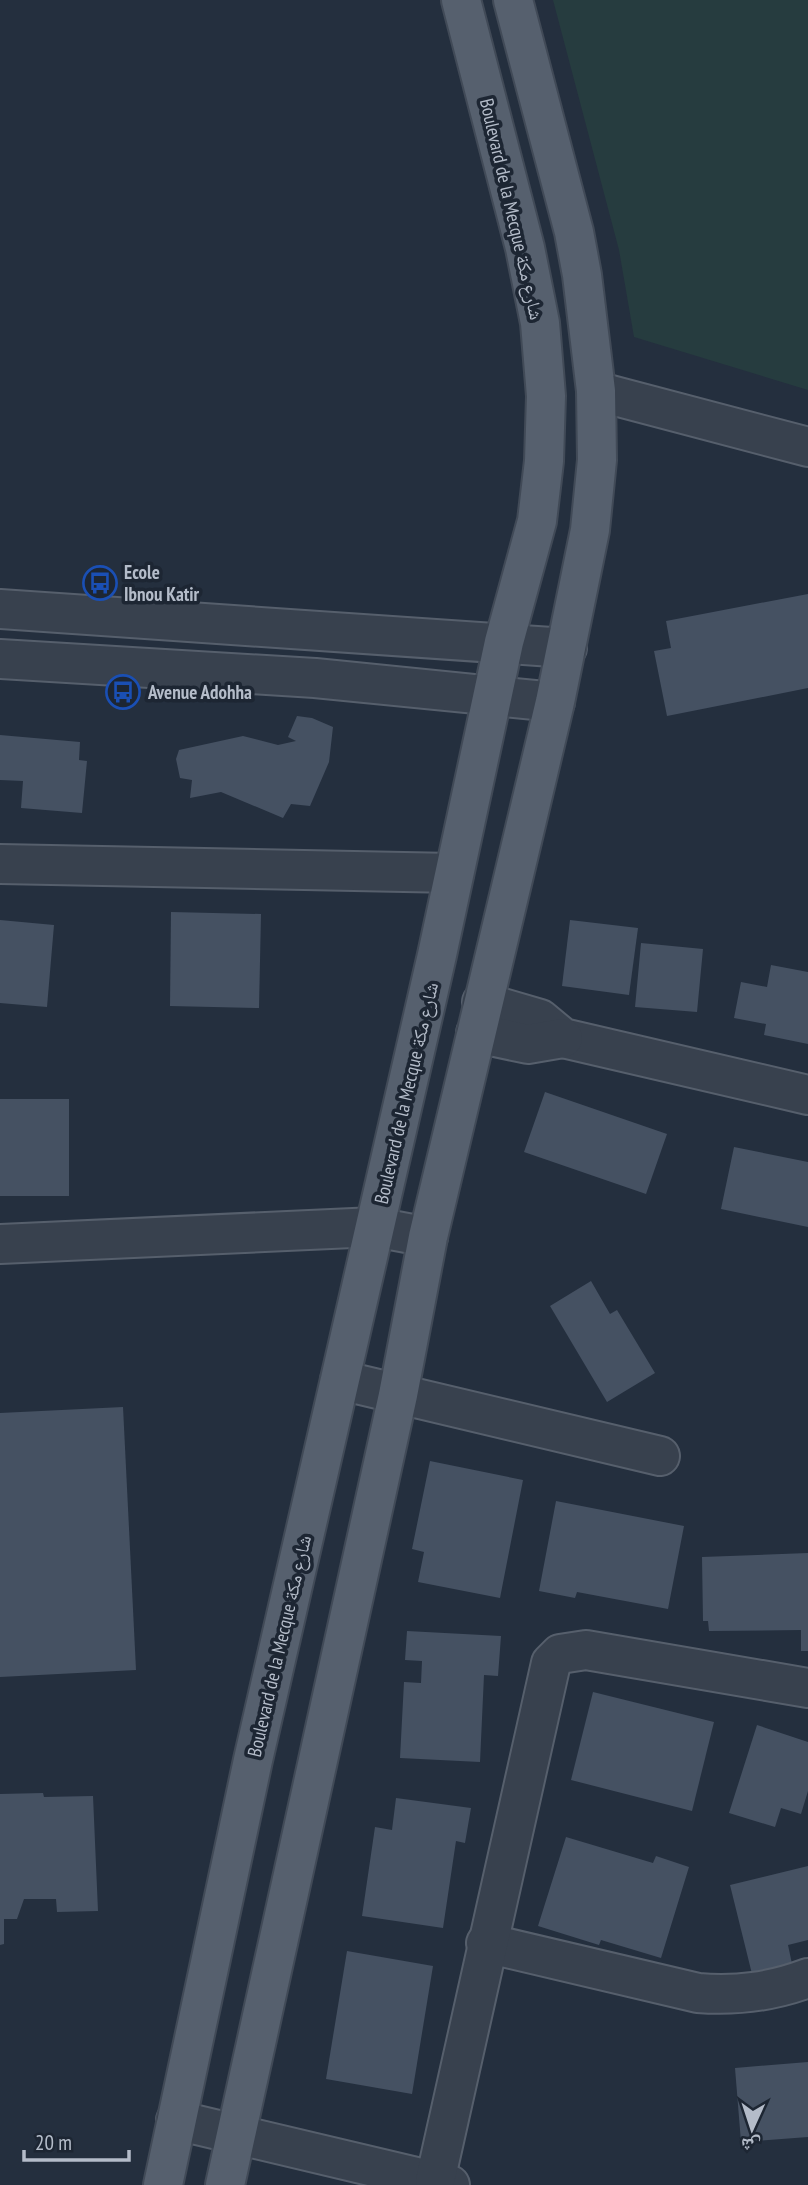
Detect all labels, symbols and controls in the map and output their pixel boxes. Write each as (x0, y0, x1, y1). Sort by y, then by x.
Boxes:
street label: Boulevard de la Mecque شارع مكة (475, 96, 549, 322)
place label: Ecole Ibnou Katir (124, 560, 200, 606)
bus stop icon: Ecole Ibnou Katir (81, 564, 119, 602)
bus stop icon: Avenue Adohha (104, 673, 142, 711)
place label: Avenue Adohha (147, 680, 252, 704)
street label: Boulevard de la Mecque شارع مكة (369, 980, 443, 1206)
street label: Boulevard de la Mecque شارع مكة (242, 1533, 316, 1759)
north arrow (717, 2094, 787, 2164)
scale bar (24, 2118, 130, 2162)
text: 20 m (35, 2129, 72, 2156)
text: ش (740, 2133, 762, 2158)

